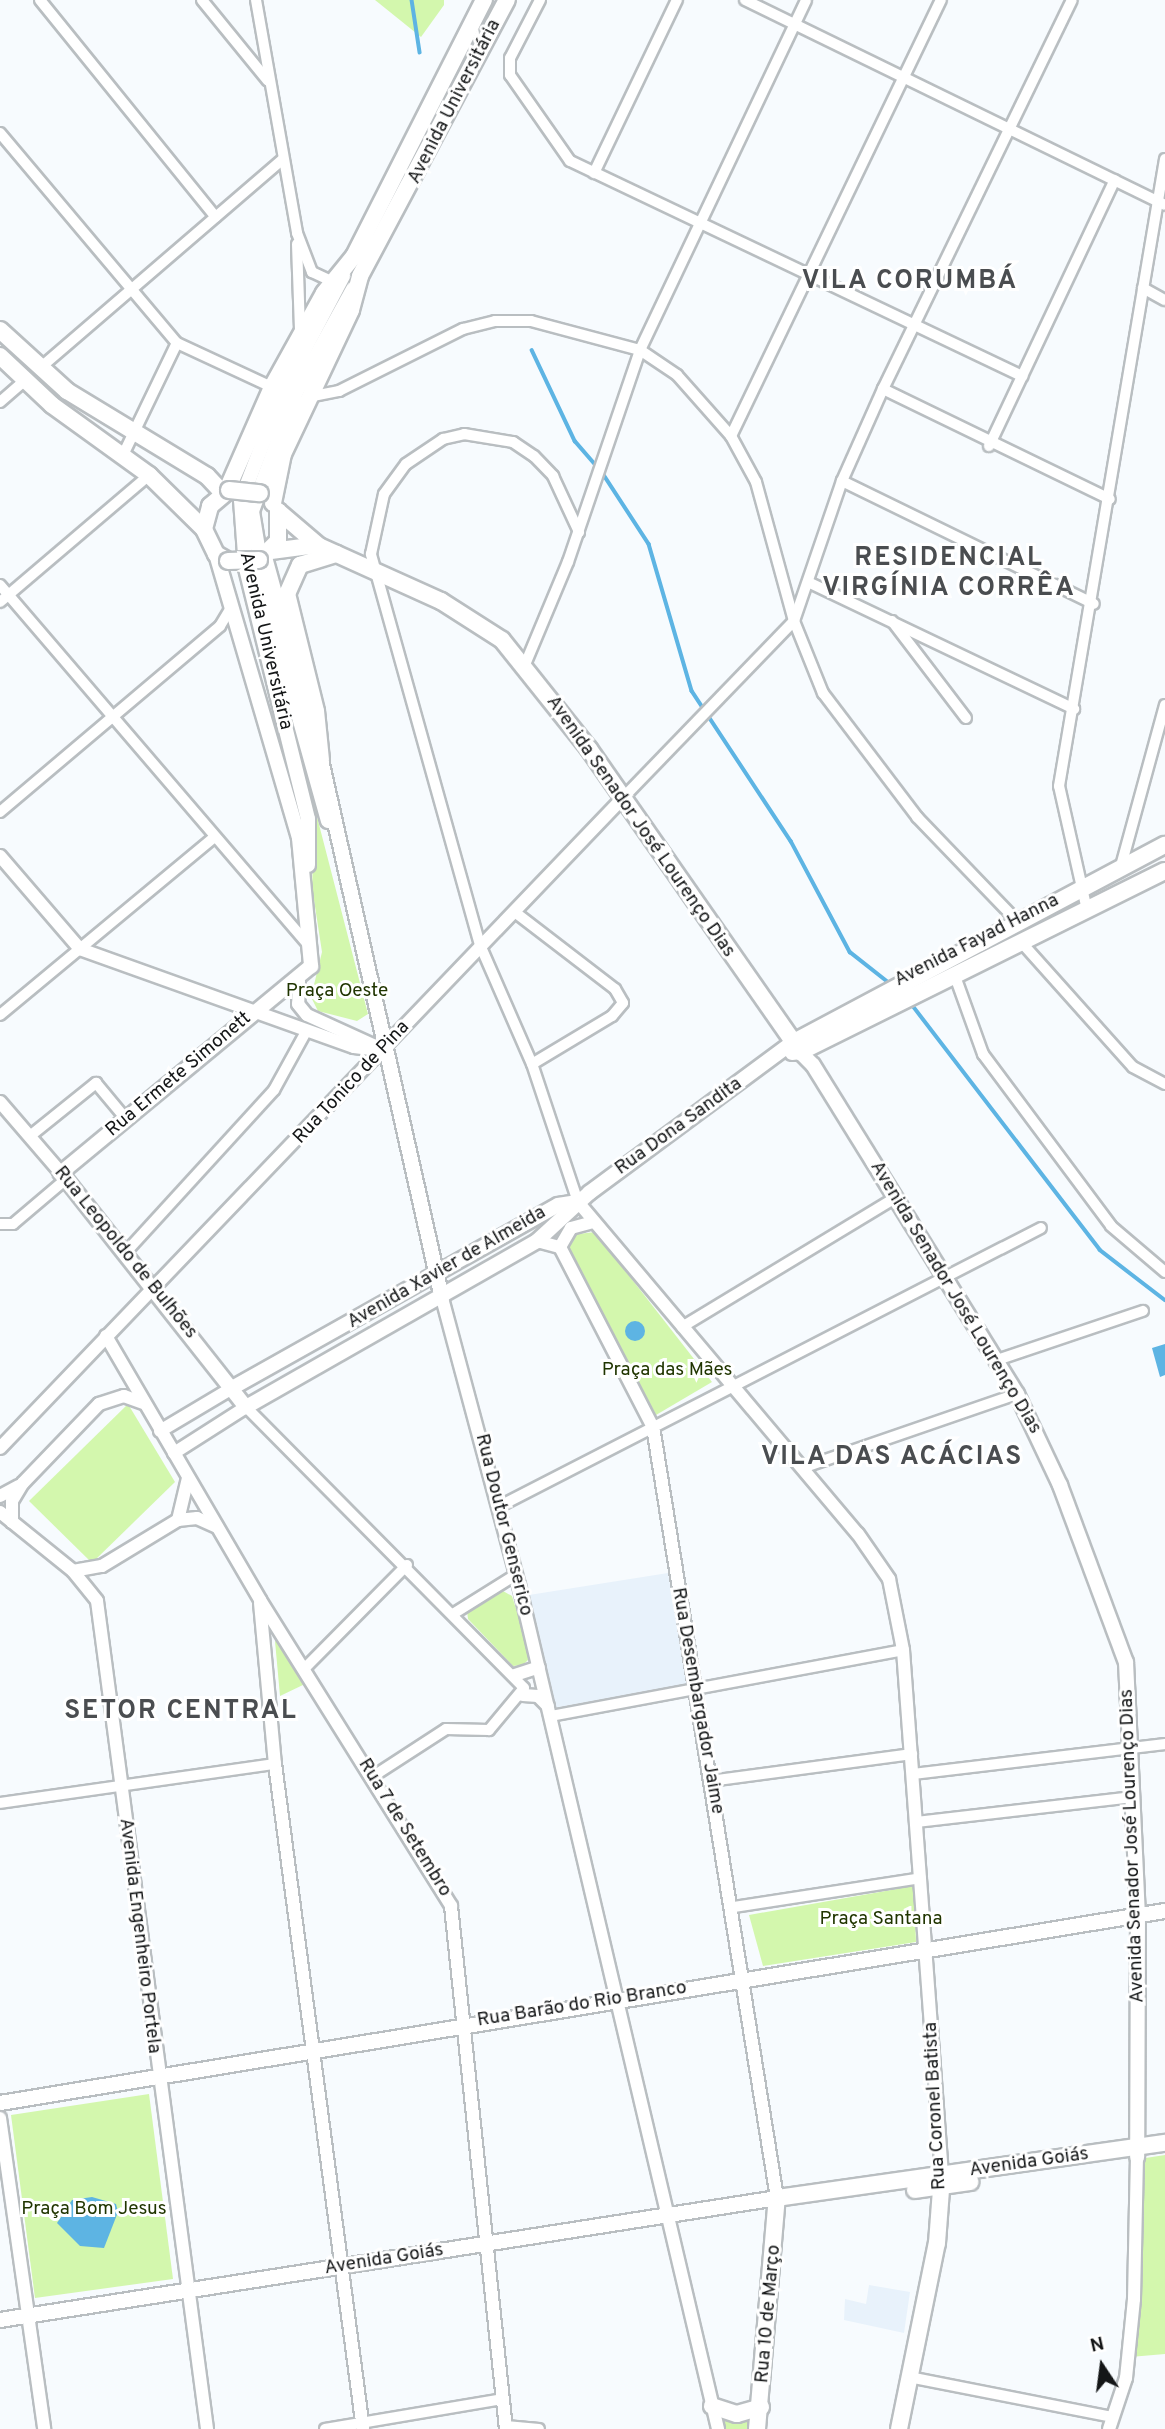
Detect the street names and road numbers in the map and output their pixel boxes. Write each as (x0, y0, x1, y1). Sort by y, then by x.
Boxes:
street label: Avenida Universitária (404, 16, 506, 188)
street label: Avenida Universitária (233, 550, 297, 732)
street label: Avenida Senador José Lourenço Dias (541, 692, 739, 962)
street label: Avenida Fayad Hanna (891, 890, 1063, 992)
street label: Rua Ermete Simonett (102, 1008, 256, 1142)
street label: Rua Tonico de Pina (289, 1016, 415, 1150)
street label: Rua Dona Sandita (611, 1073, 747, 1181)
street label: Avenida Senador José Lourenço Dias (864, 1157, 1046, 1439)
street label: Rua Leopoldo de Bulhões (48, 1162, 202, 1344)
street label: Avenida Xavier de Almeida (343, 1202, 551, 1334)
street label: Rua Doutor Genserico (469, 1432, 537, 1618)
street label: Rua Desembargador Jaime (666, 1586, 728, 1816)
street label: Avenida Senador José Lourenço Dias (1116, 1689, 1150, 2003)
street label: Rua 7 de Setembro (352, 1754, 456, 1902)
street label: Avenida Engenheiro Portela (113, 1817, 165, 2055)
street label: Rua Barão do Rio Branco (476, 1977, 688, 2033)
street label: Rua Coronel Batista (920, 2021, 952, 2191)
street label: Avenida Goiás (968, 2143, 1090, 2183)
street label: Avenida Goiás (323, 2239, 445, 2281)
street label: Rua 10 de Março (752, 2244, 786, 2384)

